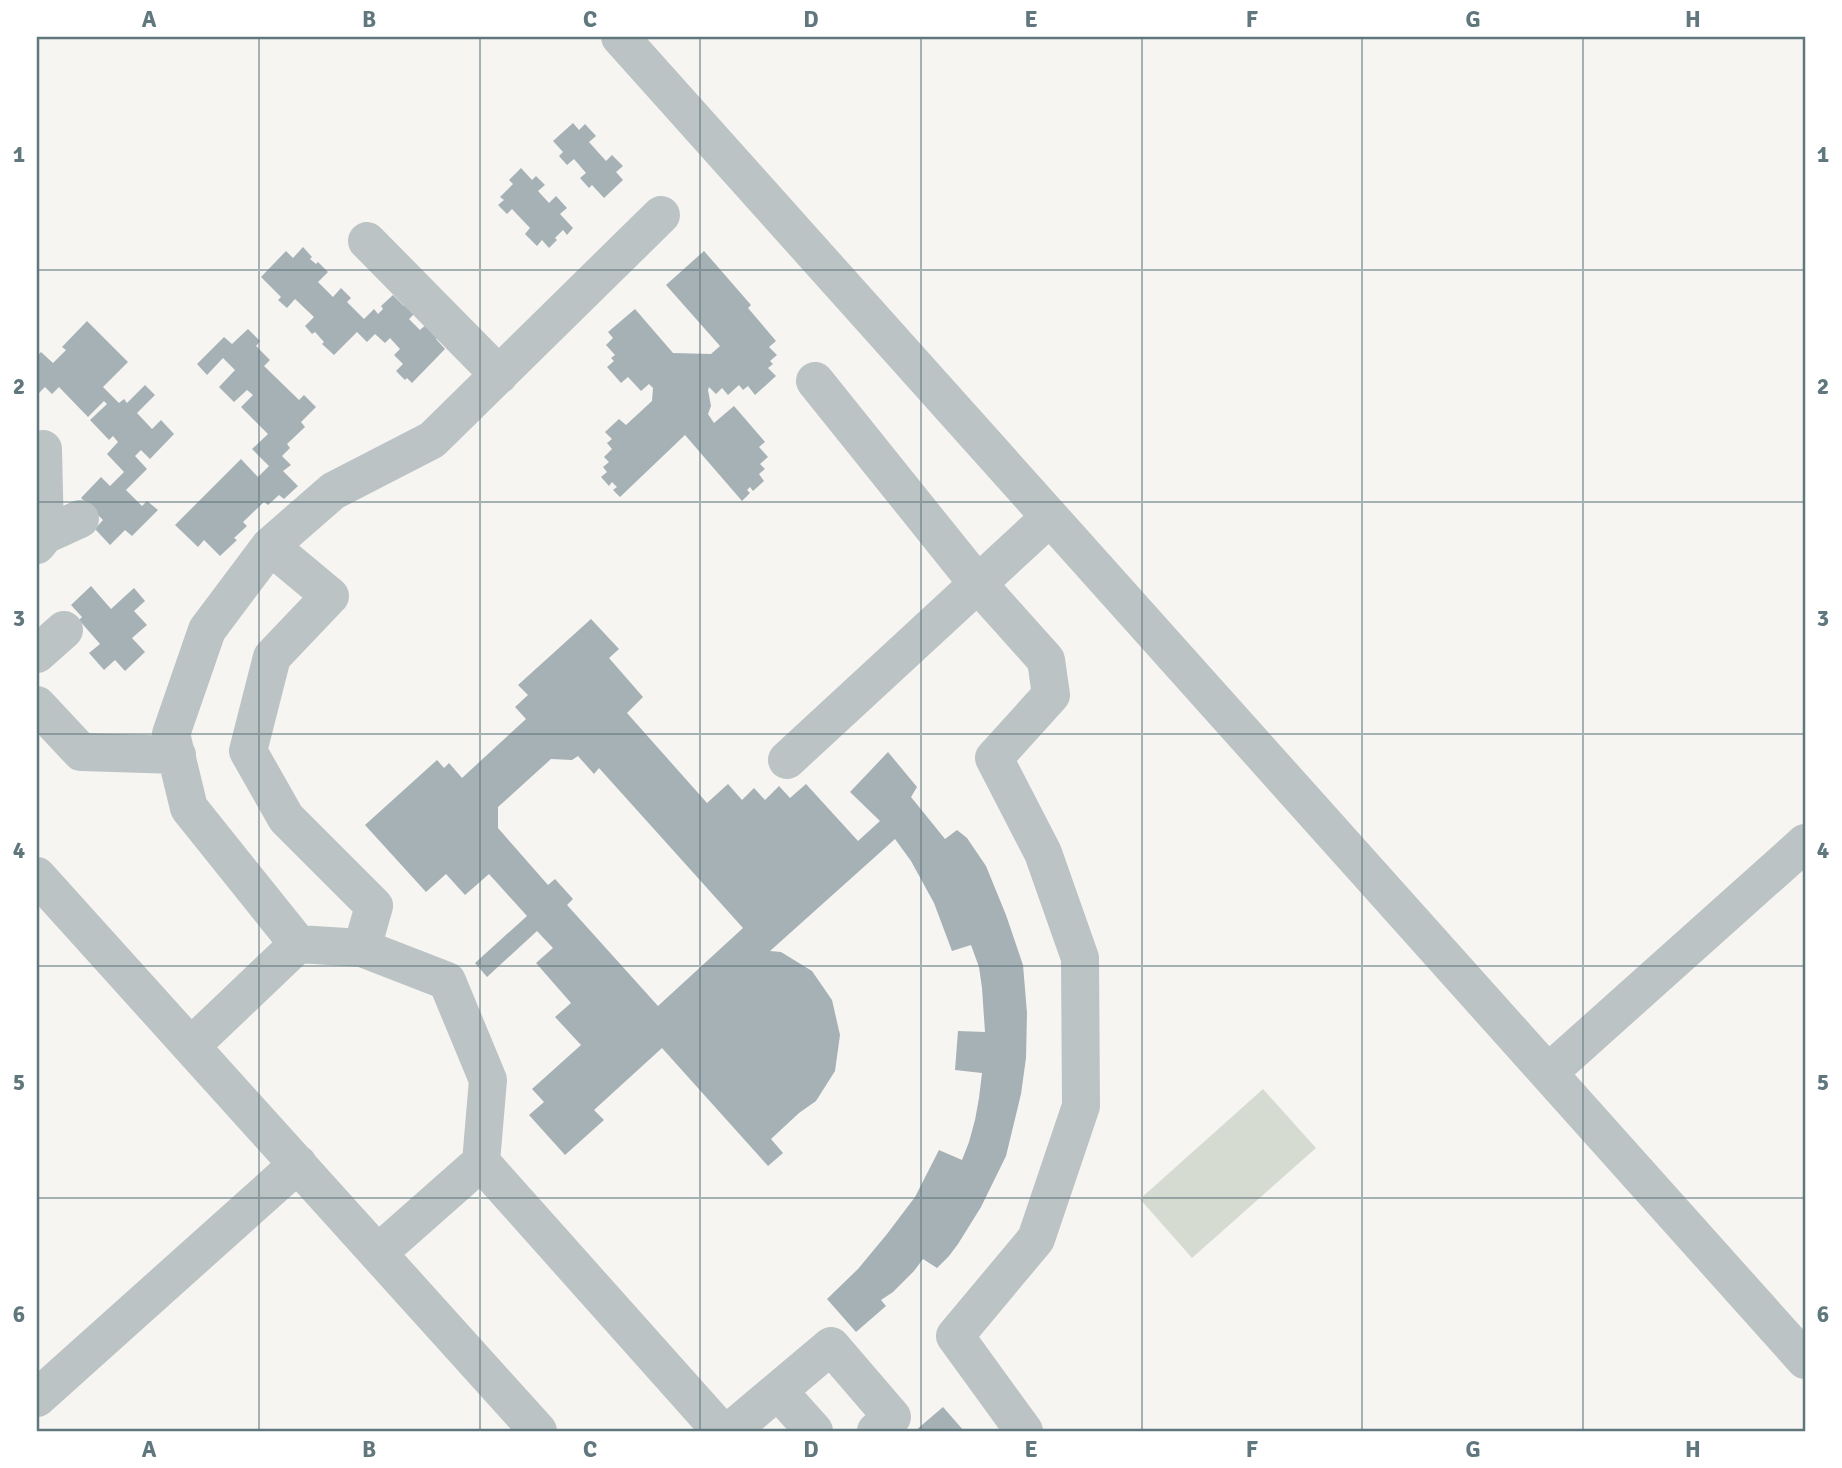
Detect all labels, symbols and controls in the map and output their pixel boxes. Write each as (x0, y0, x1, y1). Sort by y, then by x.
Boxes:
text: A (142, 5, 157, 34)
text: B (362, 5, 376, 34)
text: C (583, 5, 597, 34)
text: D (803, 5, 819, 34)
text: E (1024, 5, 1038, 34)
text: F (1246, 5, 1258, 34)
text: G (1465, 5, 1481, 34)
text: H (1685, 5, 1701, 34)
text: 1 (13, 140, 25, 169)
text: 1 (1817, 140, 1829, 169)
text: 2 (13, 372, 25, 401)
text: 2 (1817, 372, 1829, 401)
text: 3 (13, 604, 25, 633)
text: 3 (1817, 604, 1829, 633)
text: 4 (13, 836, 25, 865)
text: 4 (1817, 836, 1829, 865)
text: 5 (13, 1068, 25, 1097)
text: 5 (1817, 1068, 1829, 1097)
text: 6 (13, 1300, 25, 1329)
text: 6 (1817, 1300, 1829, 1329)
text: A (142, 1435, 157, 1464)
text: B (362, 1435, 376, 1464)
text: C (583, 1435, 597, 1464)
text: D (803, 1435, 819, 1464)
text: E (1024, 1435, 1038, 1464)
text: F (1246, 1435, 1258, 1464)
text: G (1465, 1435, 1481, 1464)
text: H (1685, 1435, 1701, 1464)

